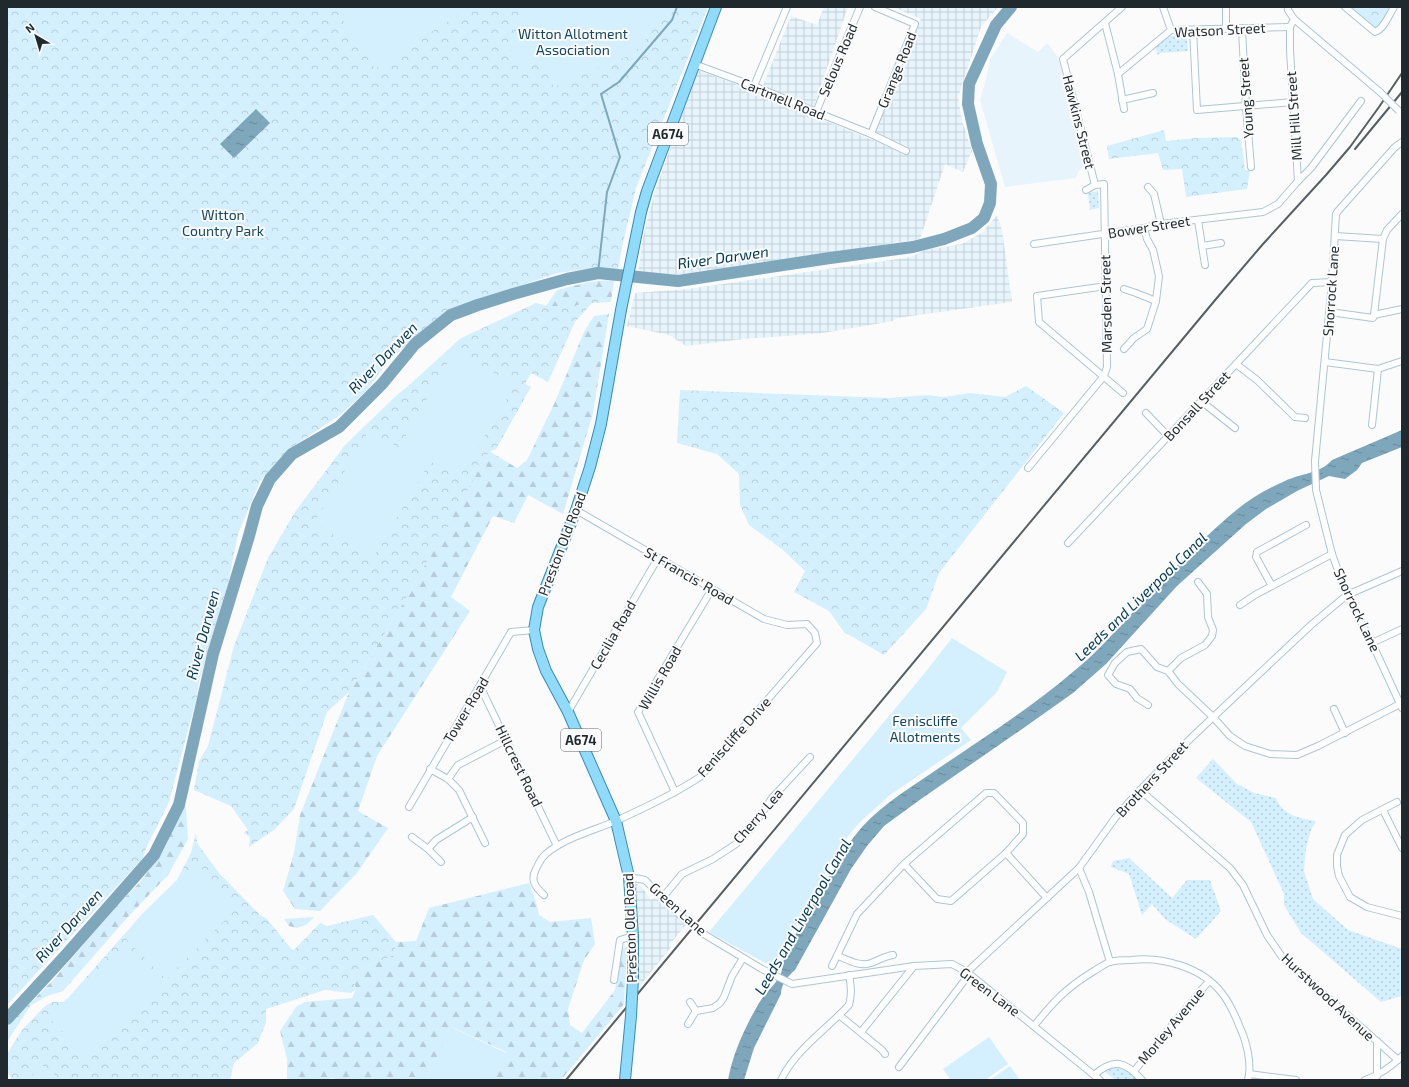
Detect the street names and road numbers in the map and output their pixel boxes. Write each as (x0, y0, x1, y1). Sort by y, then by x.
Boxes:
street label: Watson Street (1174, 19, 1266, 40)
street label: Selous Road (814, 21, 861, 99)
street label: Grange Road (874, 29, 920, 110)
street label: Young Street (1234, 57, 1257, 139)
street label: Mill Hill Street (1282, 71, 1305, 161)
street label: Hawkins Street (1060, 73, 1099, 171)
street label: Cartmell Road (738, 74, 828, 123)
road number: A674 (648, 123, 688, 145)
street label: Bower Street (1107, 212, 1191, 241)
street label: Shorrock Lane (1319, 245, 1342, 337)
street label: Marsden Street (1096, 255, 1115, 353)
street label: Bonsall Street (1160, 367, 1233, 444)
street label: Preston Old Road (534, 490, 589, 598)
street label: St Francis' Road (641, 543, 737, 608)
street label: Shorrock Lane (1331, 565, 1384, 654)
street label: Cecilia Road (586, 597, 639, 672)
street label: Willis Road (634, 643, 685, 713)
street label: Tower Road (439, 674, 492, 746)
street label: Feniscliffe Drive (693, 693, 774, 780)
street label: Hillcrest Road (492, 722, 547, 809)
road number: A674 (561, 729, 601, 751)
street label: Brothers Street (1112, 737, 1191, 820)
street label: Cherry Lea (729, 785, 786, 847)
street label: Preston Old Road (619, 873, 640, 983)
street label: Green Lane (646, 879, 710, 939)
street label: Hurstwood Avenue (1278, 949, 1378, 1044)
street label: Green Lane (957, 963, 1024, 1020)
street label: Morley Avenue (1134, 984, 1207, 1067)

